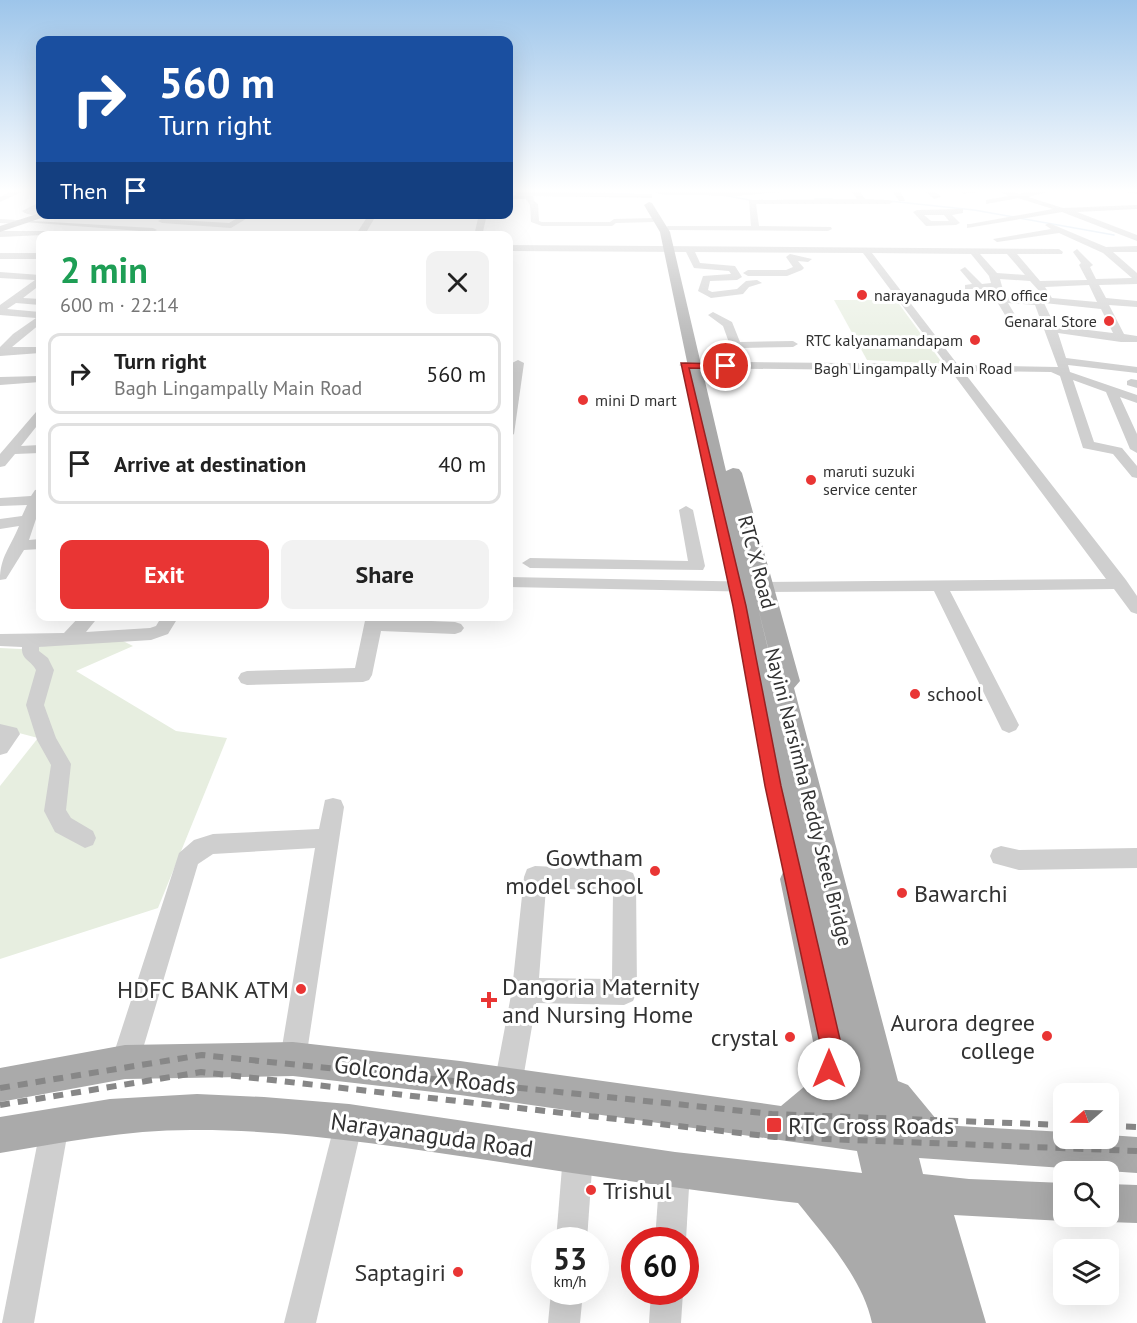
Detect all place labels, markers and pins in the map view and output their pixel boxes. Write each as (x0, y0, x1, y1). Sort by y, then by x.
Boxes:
place label: narayanaguda MRO office (874, 285, 1048, 305)
marker: narayanaguda MRO office (855, 288, 869, 302)
place label: Genaral Store (1004, 311, 1097, 331)
marker: Genaral Store (1102, 314, 1116, 328)
place label: RTC kalyanamandapam (805, 330, 963, 350)
marker: RTC kalyanamandapam (968, 333, 982, 347)
pin (700, 340, 751, 391)
place label: mini D mart (595, 390, 677, 410)
marker: mini D mart (576, 393, 590, 407)
place label: maruti suzuki service center (823, 461, 918, 499)
marker: maruti suzuki service center (804, 473, 818, 487)
place label: school (927, 681, 983, 707)
marker: school (908, 687, 922, 701)
place label: Gowtham model school (505, 842, 643, 901)
marker: Gowtham model school (648, 864, 662, 878)
place label: Bawarchi (914, 878, 1008, 909)
marker: Bawarchi (895, 886, 909, 900)
place label: Dangoria Maternity and Nursing Home (502, 971, 699, 1030)
place label: HDFC BANK ATM (117, 974, 289, 1005)
marker: HDFC BANK ATM (294, 982, 308, 996)
marker: Dangoria Maternity and Nursing Home (480, 991, 498, 1009)
place label: Aurora degree college (891, 1007, 1035, 1066)
place label: crystal (711, 1022, 778, 1053)
marker: Aurora degree college (1040, 1029, 1054, 1043)
marker: crystal (783, 1030, 797, 1044)
place label: RTC Cross Roads (788, 1110, 954, 1141)
marker: RTC Cross Roads (765, 1116, 783, 1134)
place label: Trishul (603, 1175, 672, 1206)
marker: Trishul (584, 1183, 598, 1197)
place label: Saptagiri (354, 1257, 446, 1288)
marker: Saptagiri (451, 1265, 465, 1279)

